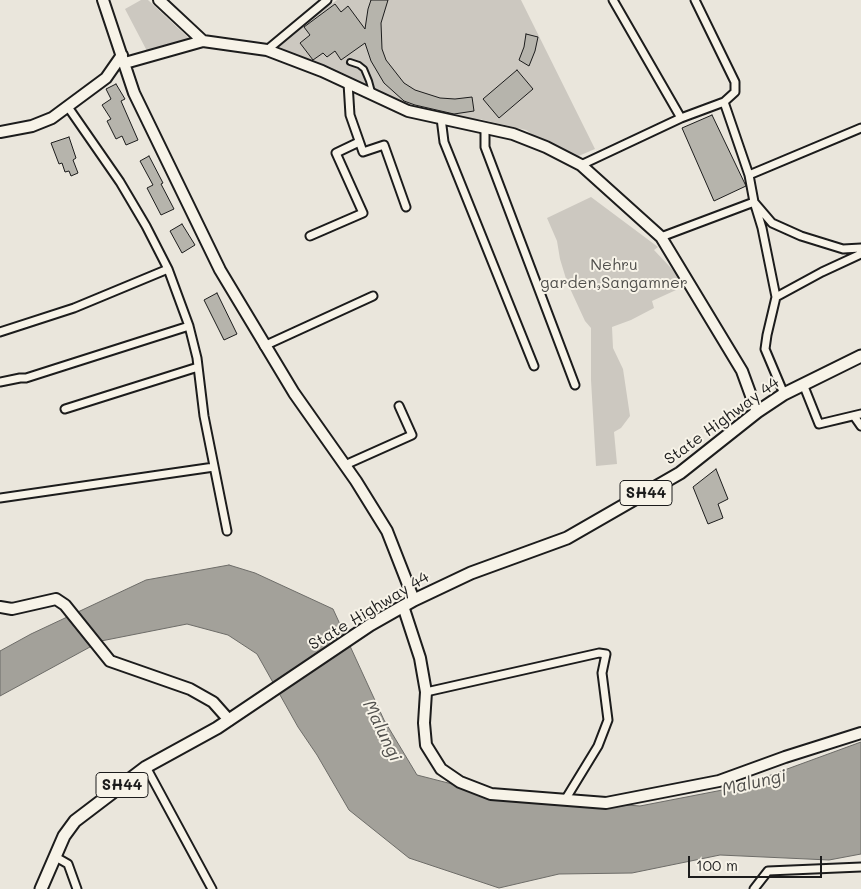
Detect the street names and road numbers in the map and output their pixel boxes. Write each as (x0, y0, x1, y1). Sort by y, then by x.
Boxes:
street label: State Highway 44 (661, 373, 783, 469)
road number: SH44 (620, 480, 672, 506)
street label: State Highway 44 (305, 567, 433, 655)
road number: SH44 (96, 772, 148, 798)

